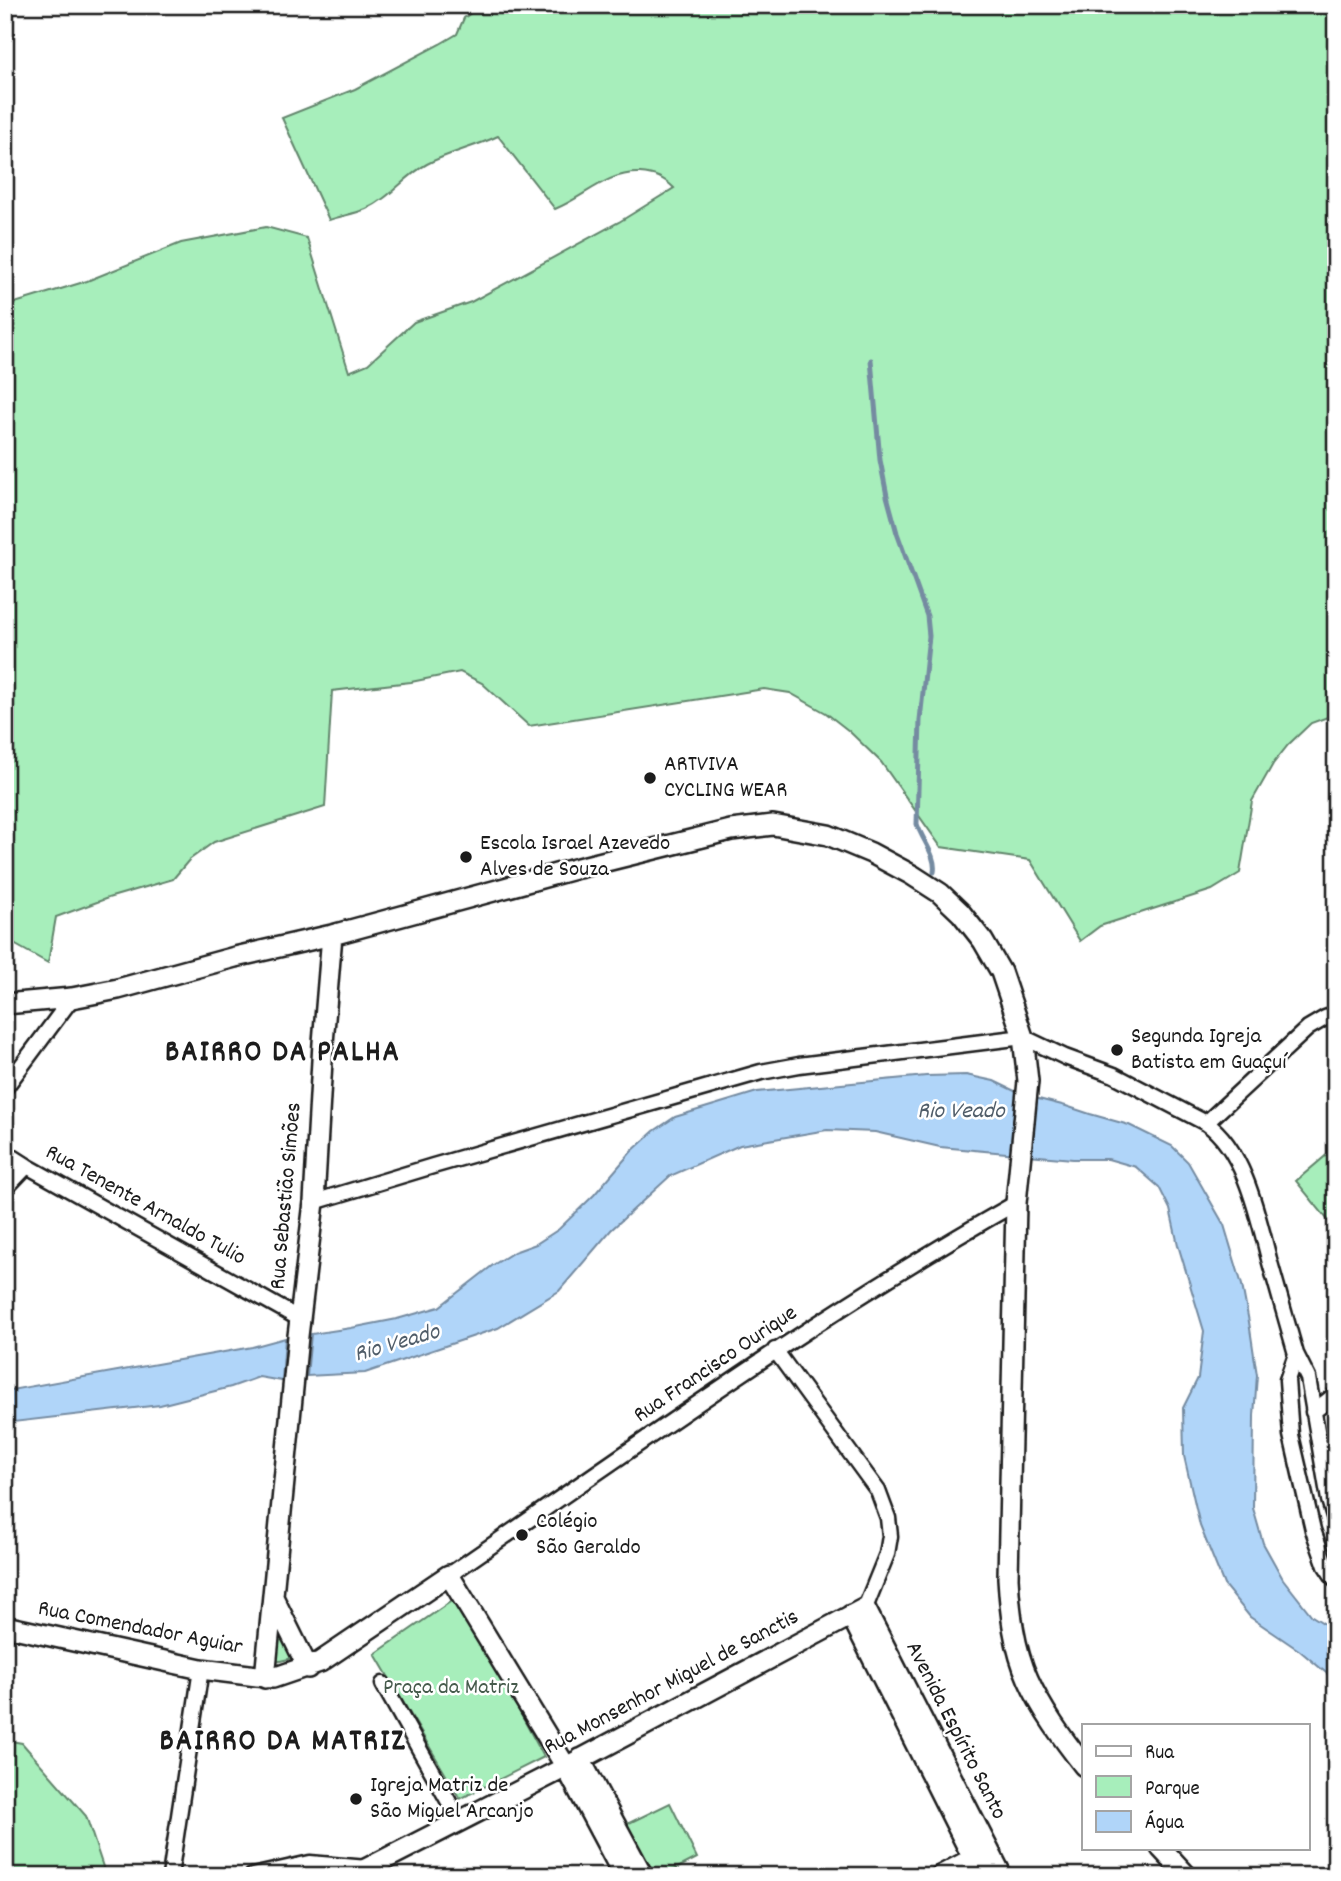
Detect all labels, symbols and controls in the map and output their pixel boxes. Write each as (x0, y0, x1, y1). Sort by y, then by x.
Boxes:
place label: ARTVIVA CYCLING WEAR (664, 749, 787, 808)
marker: ARTVIVA CYCLING WEAR (642, 770, 658, 786)
place label: Escola Israel Azevedo Alves de Souza (480, 828, 670, 887)
marker: Escola Israel Azevedo Alves de Souza (458, 849, 474, 865)
place label: Segunda Igreja Batista em Guaçuí (1131, 1021, 1288, 1080)
district label: BAIRRO DA PALHA (165, 1033, 401, 1076)
marker: Segunda Igreja Batista em Guaçuí (1109, 1042, 1125, 1058)
water label: Rio Veado (917, 1095, 1006, 1129)
street label: Rua Sebastião Simões (262, 1101, 312, 1291)
street label: Rua Tenente Arnaldo Tulio (39, 1137, 251, 1275)
street label: Rua Francisco Ourique (627, 1298, 805, 1432)
water label: Rio Veado (350, 1315, 445, 1372)
place label: Colégio São Geraldo (536, 1506, 641, 1565)
marker: Colégio São Geraldo (514, 1527, 530, 1543)
street label: Rua Comendador Aguiar (35, 1593, 246, 1665)
street label: Rua Monsenhor Miguel de Sanctis (539, 1602, 805, 1764)
street label: Avenida Espírito Santo (896, 1636, 1014, 1826)
park label: Praça da Matriz (383, 1672, 519, 1705)
district label: BAIRRO DA MATRIZ (159, 1722, 407, 1765)
legend (1082, 1724, 1310, 1850)
text: Rua (1145, 1739, 1175, 1769)
place label: Igreja Matriz de São Miguel Arcanjo (370, 1770, 534, 1829)
text: Parque (1145, 1775, 1200, 1805)
marker: Igreja Matriz de São Miguel Arcanjo (348, 1791, 364, 1807)
text: Água (1145, 1809, 1185, 1839)

